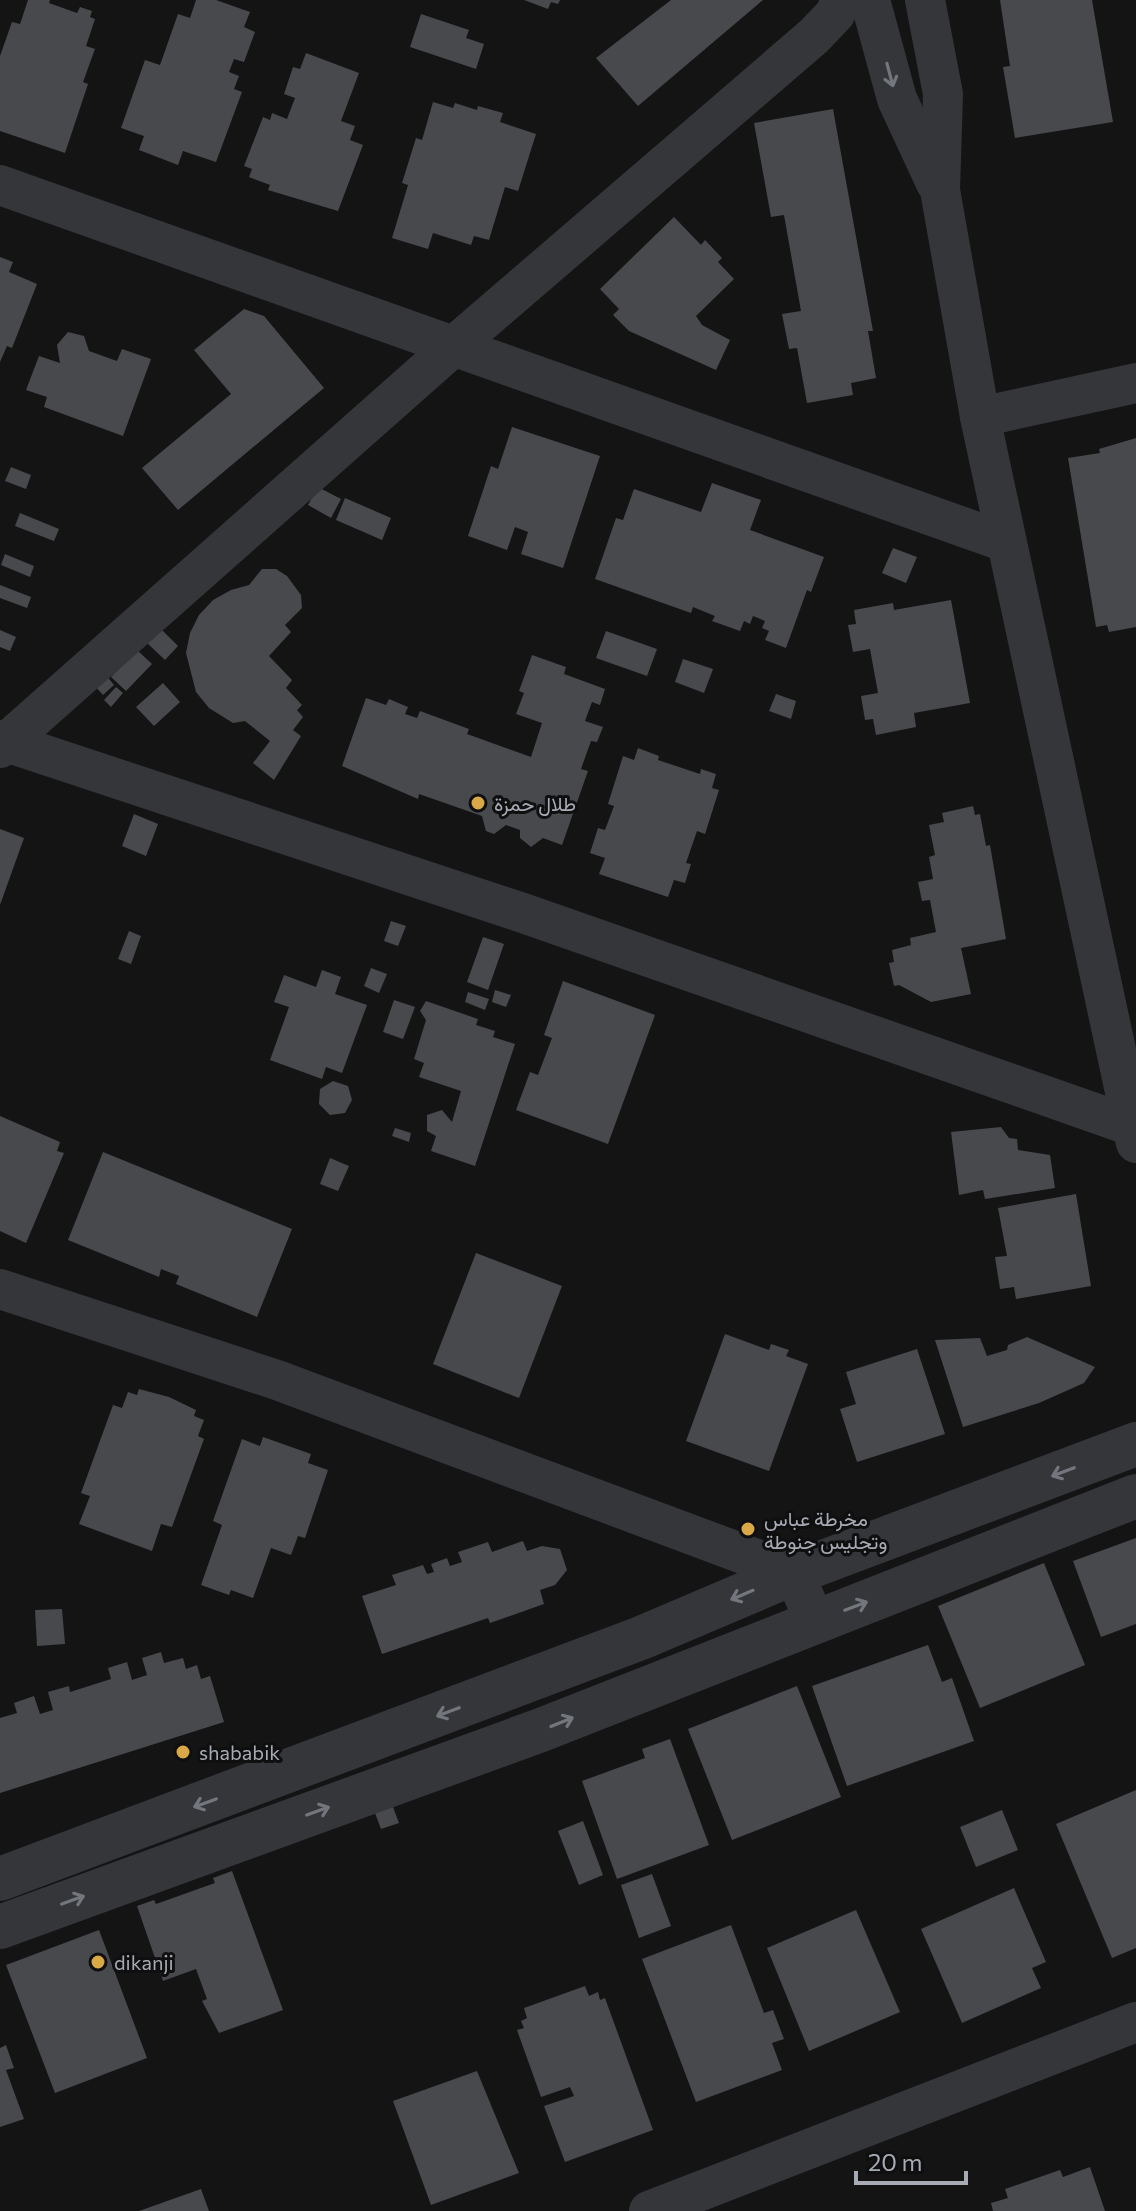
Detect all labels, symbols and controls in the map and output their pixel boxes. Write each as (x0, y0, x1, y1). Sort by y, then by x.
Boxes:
one-way arrow (884, 62, 899, 88)
place label: طلال حمزة (494, 791, 576, 817)
marker: طلال حمزة (469, 794, 487, 812)
one-way arrow (1051, 1466, 1076, 1480)
place label: مخرطة عباس وتجليس جنوطة (764, 1506, 887, 1555)
marker: مخرطة عباس وتجليس جنوطة (739, 1520, 757, 1538)
one-way arrow (730, 1589, 755, 1604)
one-way arrow (843, 1598, 868, 1612)
one-way arrow (436, 1706, 461, 1720)
one-way arrow (549, 1714, 574, 1728)
place label: shababik (199, 1740, 280, 1764)
marker: shababik (174, 1743, 192, 1761)
one-way arrow (193, 1797, 218, 1811)
one-way arrow (305, 1803, 329, 1817)
one-way arrow (60, 1891, 85, 1906)
place label: dikanji (114, 1950, 174, 1974)
marker: dikanji (89, 1953, 107, 1971)
scale bar (856, 2135, 966, 2185)
text: 20 m (868, 2147, 922, 2176)

